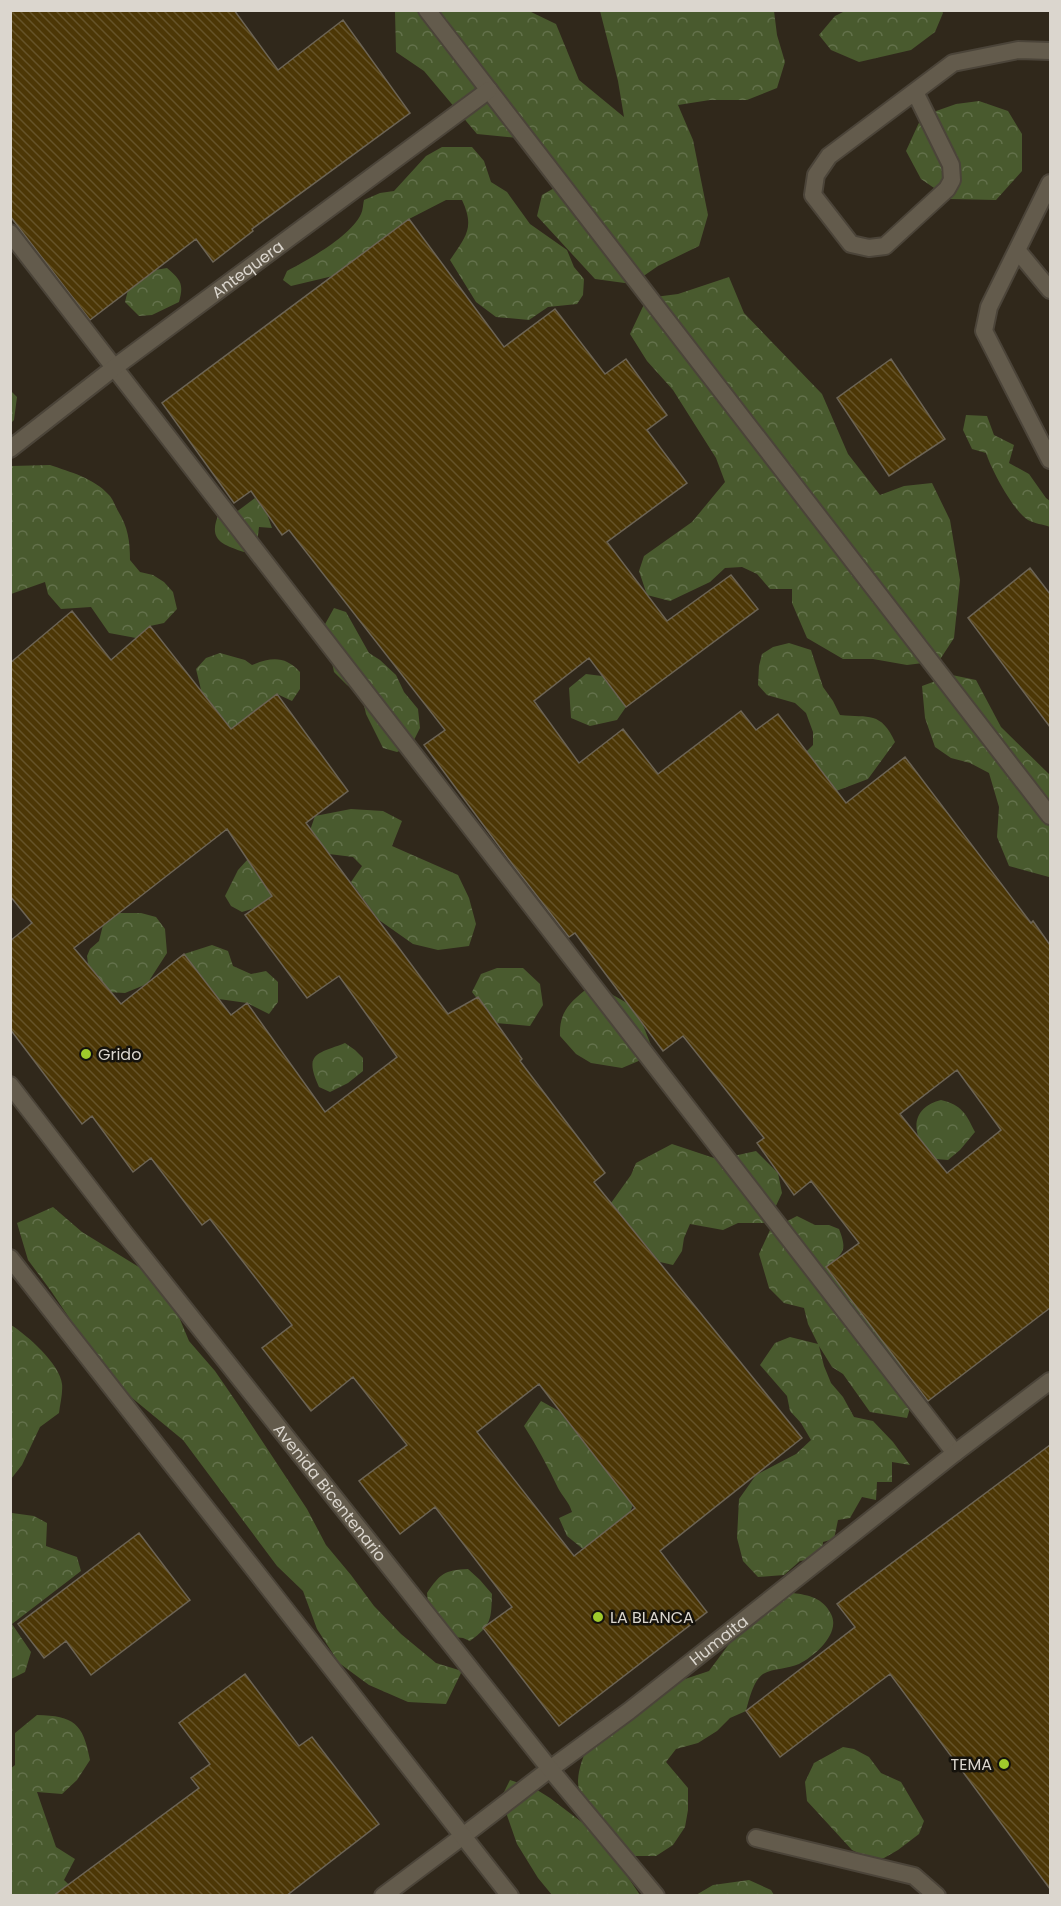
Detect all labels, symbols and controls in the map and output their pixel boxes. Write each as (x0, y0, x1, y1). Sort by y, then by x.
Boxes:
street label: Antequera (207, 235, 289, 304)
place label: Grido (98, 1043, 141, 1066)
marker: Grido (79, 1047, 93, 1061)
street label: Avenida Bicentenario (268, 1419, 392, 1566)
place label: LA BLANCA (610, 1606, 694, 1629)
marker: LA BLANCA (591, 1610, 605, 1624)
street label: Humaita (685, 1610, 753, 1671)
place label: TEMA (951, 1753, 992, 1776)
marker: TEMA (997, 1757, 1011, 1771)

